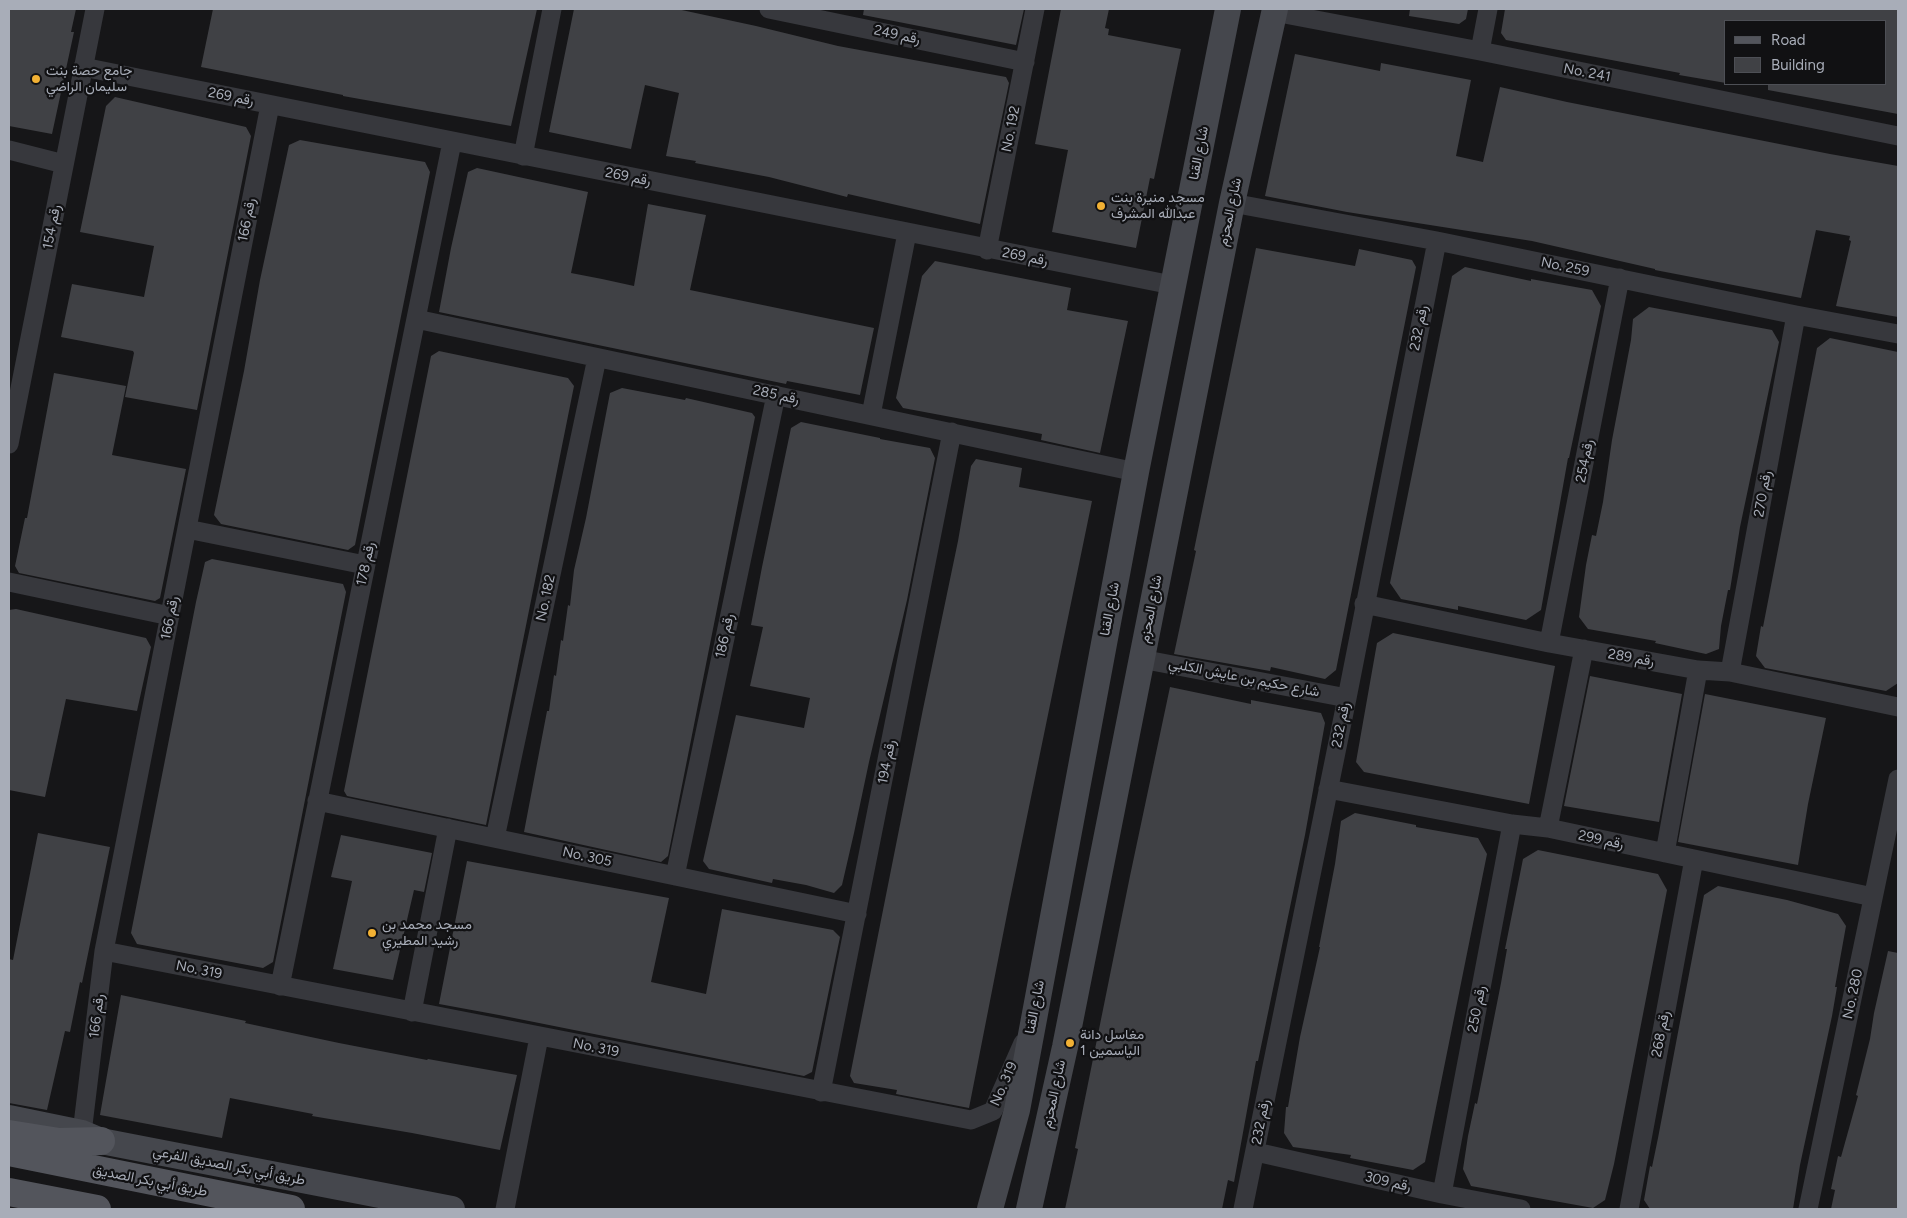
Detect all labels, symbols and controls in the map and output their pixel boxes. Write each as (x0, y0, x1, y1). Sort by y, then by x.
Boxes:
legend (1724, 20, 1887, 85)
street label: رقم 249 (872, 22, 922, 48)
text: Road (1771, 31, 1806, 49)
text: Building (1771, 56, 1825, 74)
street label: No. 241 (1562, 60, 1612, 86)
place label: جامع حصة بنت سليمان الراضي (46, 63, 132, 95)
marker: جامع حصة بنت سليمان الراضي (30, 73, 42, 85)
street label: رقم 269 (207, 84, 255, 110)
street label: No. 192 (998, 104, 1024, 154)
street label: شارع القنا (1186, 125, 1212, 181)
street label: رقم 269 (604, 164, 652, 190)
street label: شارع المحزم (1215, 176, 1245, 248)
place label: مسجد منيرة بنت عبدالله المشرف (1111, 190, 1205, 222)
street label: رقم 166 (235, 197, 259, 243)
marker: مسجد منيرة بنت عبدالله المشرف (1095, 200, 1107, 212)
street label: رقم 154 (39, 203, 65, 251)
street label: رقم 269 (1001, 244, 1049, 270)
street label: No. 259 (1539, 254, 1591, 280)
street label: رقم 232 (1406, 304, 1432, 352)
street label: رقم 285 (751, 382, 801, 408)
street label: رقم254 (1573, 438, 1597, 484)
street label: رقم 270 (1751, 469, 1775, 519)
street label: رقم 178 (353, 541, 379, 587)
street label: No. 182 (533, 573, 559, 623)
street label: شارع المحزم (1136, 573, 1166, 645)
street label: شارع القنا (1097, 581, 1123, 637)
street label: رقم 166 (158, 595, 182, 641)
street label: رقم 186 (712, 612, 738, 660)
street label: رقم 289 (1606, 646, 1656, 670)
street label: شارع حكيم بن عايش الكلبي (1167, 655, 1321, 701)
street label: رقم 232 (1328, 701, 1354, 749)
street label: رقم 194 (874, 738, 900, 786)
street label: رقم 299 (1577, 827, 1625, 853)
street label: No. 305 (561, 844, 613, 870)
place label: مسجد محمد بن رشيد المطيري (382, 917, 472, 950)
marker: مسجد محمد بن رشيد المطيري (366, 927, 378, 939)
street label: No. 319 (175, 957, 223, 983)
street label: No. 280 (1840, 967, 1866, 1021)
street label: شارع القنا (1022, 979, 1048, 1035)
street label: رقم 250 (1464, 984, 1490, 1034)
street label: رقم 166 (86, 993, 108, 1039)
street label: رقم 268 (1648, 1009, 1674, 1059)
place label: مغاسل دانة الياسمين 1 (1080, 1027, 1144, 1060)
street label: No. 319 (572, 1035, 620, 1061)
marker: مغاسل دانة الياسمين 1 (1064, 1037, 1076, 1049)
street label: شارع المحزم (1039, 1058, 1069, 1130)
street label: No. 319 (987, 1059, 1021, 1109)
street label: رقم 232 (1248, 1098, 1274, 1146)
street label: طريق أبي بكر الصديق الفرعي (151, 1143, 307, 1189)
street label: طريق أبي بكر الصديق (91, 1162, 209, 1200)
street label: رقم 309 (1363, 1169, 1413, 1195)

